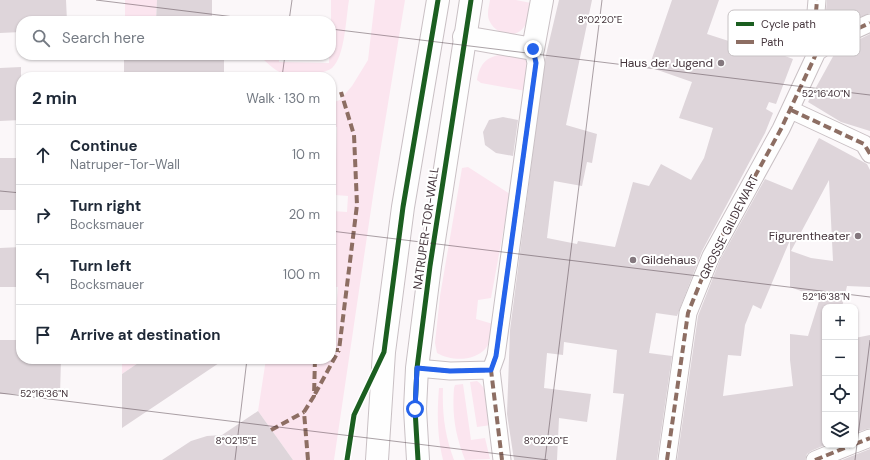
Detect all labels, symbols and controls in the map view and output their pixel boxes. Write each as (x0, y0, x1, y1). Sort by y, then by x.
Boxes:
legend (728, 10, 860, 56)
text: 8°02'20"E (578, 13, 623, 26)
search box (16, 16, 336, 60)
text: Cycle path (761, 17, 816, 31)
icon: search (30, 27, 52, 49)
text: Search here (62, 28, 145, 48)
text: Path (761, 35, 784, 49)
route end (524, 40, 542, 58)
place label: Haus der Jugend (620, 55, 713, 71)
marker: Haus der Jugend (716, 58, 726, 68)
text: 2 min (32, 87, 77, 109)
text: 52°16'40"N (802, 87, 850, 100)
text: Walk · 130 m (246, 90, 320, 107)
text: Continue (70, 136, 138, 156)
icon: ahead (32, 144, 54, 166)
text: 10 m (292, 146, 320, 163)
text: Natruper-Tor-Wall (70, 156, 180, 173)
street label: NATRUPER-TOR-WALL (409, 166, 443, 290)
street label: GROSSE GILDEWART (696, 172, 762, 282)
text: Turn right (70, 196, 141, 216)
icon: right (32, 204, 54, 226)
text: 20 m (289, 206, 320, 223)
text: Bocksmauer (70, 216, 144, 233)
place label: Figurentheater (769, 228, 851, 244)
marker: Figurentheater (853, 231, 863, 241)
place label: Gildehaus (641, 252, 696, 268)
marker: Gildehaus (628, 255, 638, 265)
text: Turn left (70, 256, 131, 276)
icon: left (32, 264, 54, 286)
text: 100 m (283, 266, 320, 283)
text: Bocksmauer (70, 276, 144, 293)
text: 52°16'38"N (802, 290, 850, 303)
map controls (822, 304, 858, 448)
button: + (822, 304, 858, 340)
icon: arrive (32, 324, 54, 346)
text: Arrive at destination (70, 325, 221, 345)
button: − (822, 340, 858, 376)
button: locate (822, 376, 858, 412)
text: 52°16'36"N (20, 387, 68, 400)
route start (406, 400, 424, 418)
button: layers (822, 412, 858, 448)
text: 8°02'15"E (215, 434, 257, 447)
text: 8°02'20"E (524, 434, 569, 447)

